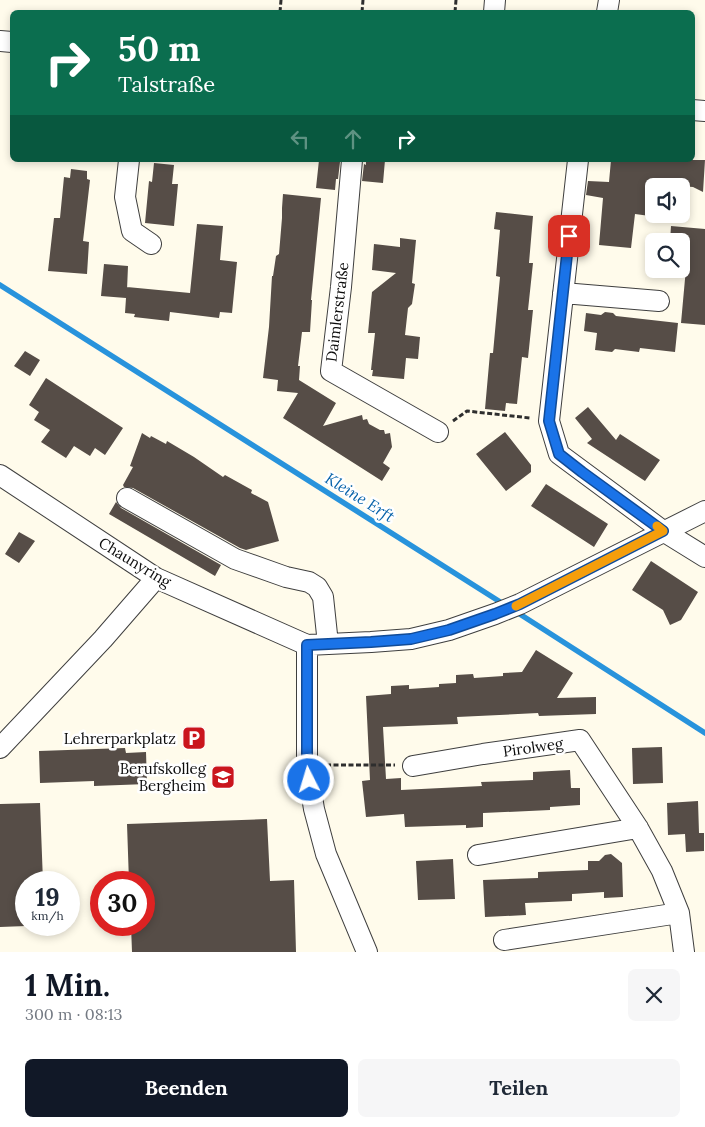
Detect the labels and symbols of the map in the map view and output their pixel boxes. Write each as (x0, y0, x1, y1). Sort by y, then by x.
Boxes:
pin (548, 215, 590, 257)
street label: Daimlerstraße (321, 261, 353, 363)
water label: Kleine Erft (322, 468, 398, 526)
street label: Chaunyring (95, 533, 175, 591)
parking icon: Lehrerparkplatz (181, 725, 207, 751)
place label: Lehrerparkplatz (64, 729, 176, 748)
street label: Pirolweg (502, 733, 565, 761)
position arrow (282, 753, 334, 805)
place label: Berufskolleg Bergheim (120, 759, 207, 795)
school or university icon: Berufskolleg Bergheim (210, 764, 236, 790)
speed limit sign: 30 (90, 871, 155, 936)

